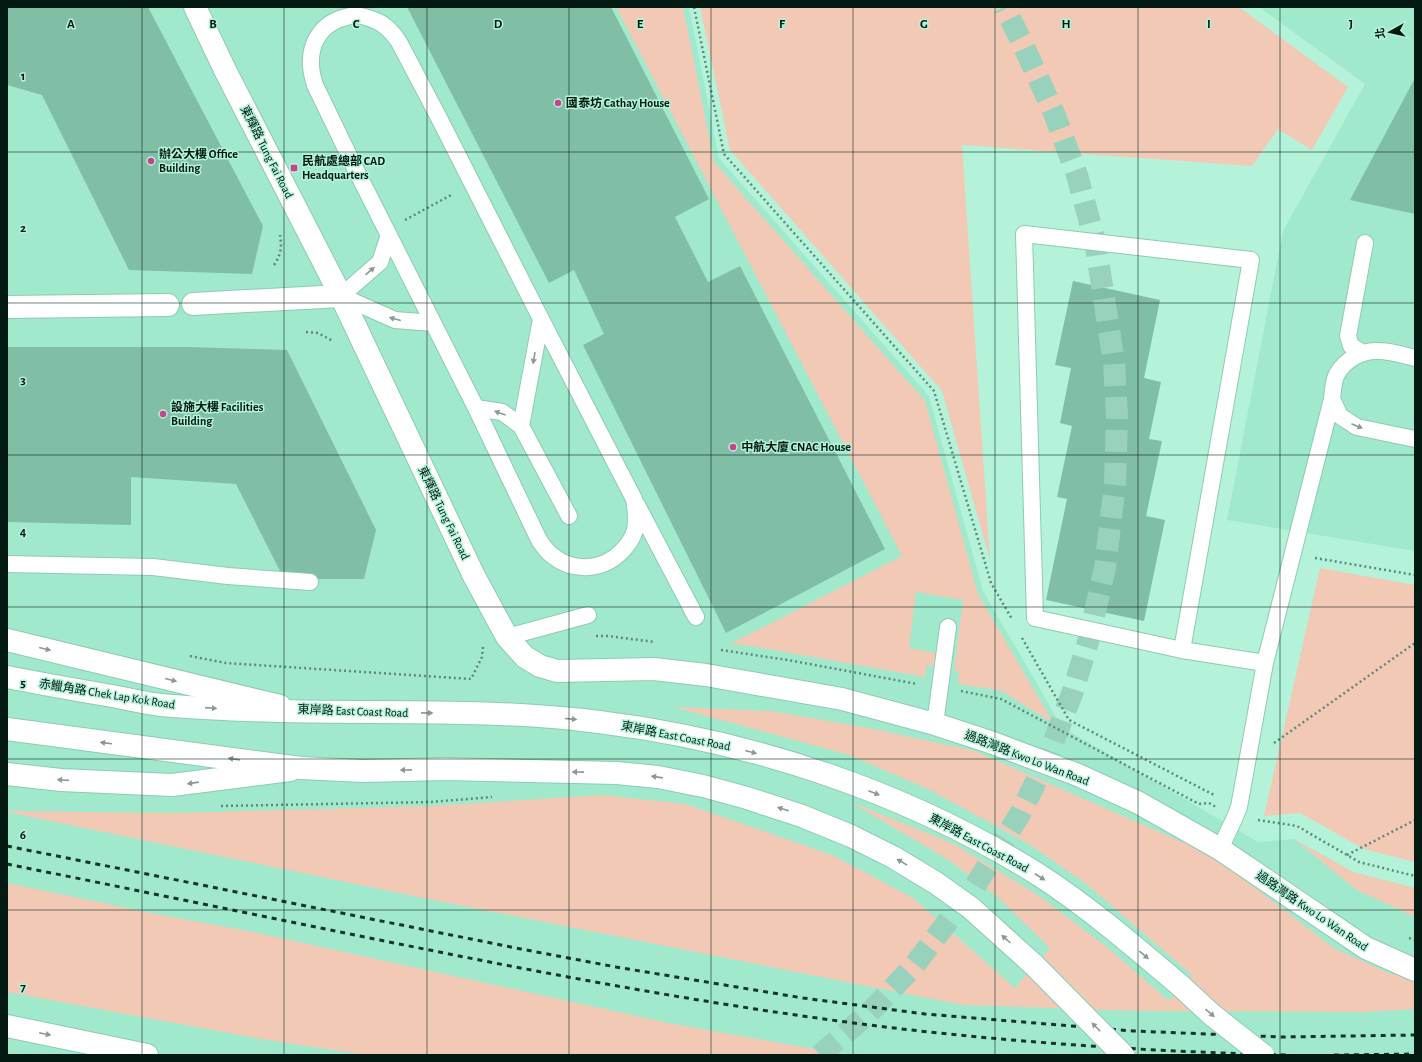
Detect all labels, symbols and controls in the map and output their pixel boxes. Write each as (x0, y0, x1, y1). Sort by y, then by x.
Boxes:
north arrow (1370, 12, 1410, 52)
text: A (67, 18, 75, 31)
text: B (209, 18, 217, 31)
text: C (353, 18, 360, 31)
text: D (494, 18, 503, 31)
text: E (637, 18, 644, 31)
text: F (779, 18, 786, 31)
text: G (920, 18, 928, 31)
text: H (1061, 18, 1071, 31)
text: I (1207, 18, 1211, 31)
text: J (1349, 18, 1353, 31)
text: 北 (1374, 27, 1387, 40)
text: 1 (21, 70, 25, 83)
place label: 國泰坊 Cathay House (566, 96, 670, 110)
marker: 國泰坊 Cathay House (553, 98, 563, 108)
street label: 東輝路 Tung Fai Road (238, 103, 296, 200)
place label: 辦公大樓 Office Building (159, 147, 238, 174)
place label: 民航處總部 CAD Headquarters (302, 154, 385, 181)
marker: 辦公大樓 Office Building (146, 156, 156, 166)
marker: 民航處總部 CAD Headquarters (289, 163, 299, 173)
text: 2 (20, 222, 26, 235)
one-way arrow (365, 266, 376, 275)
one-way arrow (388, 316, 400, 322)
one-way arrow (531, 352, 537, 364)
text: 3 (20, 374, 26, 387)
place label: 設施大樓 Facilities Building (171, 400, 264, 427)
marker: 設施大樓 Facilities Building (158, 409, 168, 419)
one-way arrow (494, 410, 506, 416)
one-way arrow (1352, 423, 1363, 429)
place label: 中航大廈 CNAC House (741, 440, 851, 453)
marker: 中航大廈 CNAC House (728, 442, 738, 452)
street label: 東輝路 Tung Fai Road (416, 464, 473, 562)
text: 4 (20, 526, 27, 539)
one-way arrow (39, 646, 51, 652)
street label: 赤鱲角路 Chek Lap Kok Road (38, 676, 176, 711)
text: 5 (20, 677, 26, 690)
one-way arrow (165, 677, 177, 683)
street label: 東岸路 East Coast Road (297, 702, 409, 719)
one-way arrow (205, 705, 217, 712)
one-way arrow (421, 710, 434, 716)
one-way arrow (565, 716, 577, 723)
street label: 東岸路 East Coast Road (620, 719, 732, 752)
street label: 過路灣路 Kwo Lo Wan Road (963, 728, 1091, 787)
one-way arrow (99, 740, 112, 746)
one-way arrow (745, 749, 757, 755)
one-way arrow (228, 756, 241, 762)
one-way arrow (399, 767, 412, 773)
one-way arrow (571, 769, 584, 775)
one-way arrow (651, 774, 663, 780)
one-way arrow (57, 777, 69, 784)
one-way arrow (187, 780, 199, 786)
one-way arrow (869, 790, 881, 796)
one-way arrow (776, 806, 788, 812)
street label: 東岸路 East Coast Road (927, 811, 1031, 874)
text: 6 (20, 829, 26, 842)
one-way arrow (896, 858, 908, 865)
street label: 過路灣路 Kwo Lo Wan Road (1254, 868, 1371, 953)
one-way arrow (1034, 873, 1046, 880)
one-way arrow (1001, 935, 1010, 944)
one-way arrow (1138, 950, 1149, 959)
text: 7 (20, 981, 26, 994)
one-way arrow (1205, 1009, 1216, 1018)
one-way arrow (1091, 1022, 1101, 1032)
one-way arrow (39, 1031, 51, 1037)

